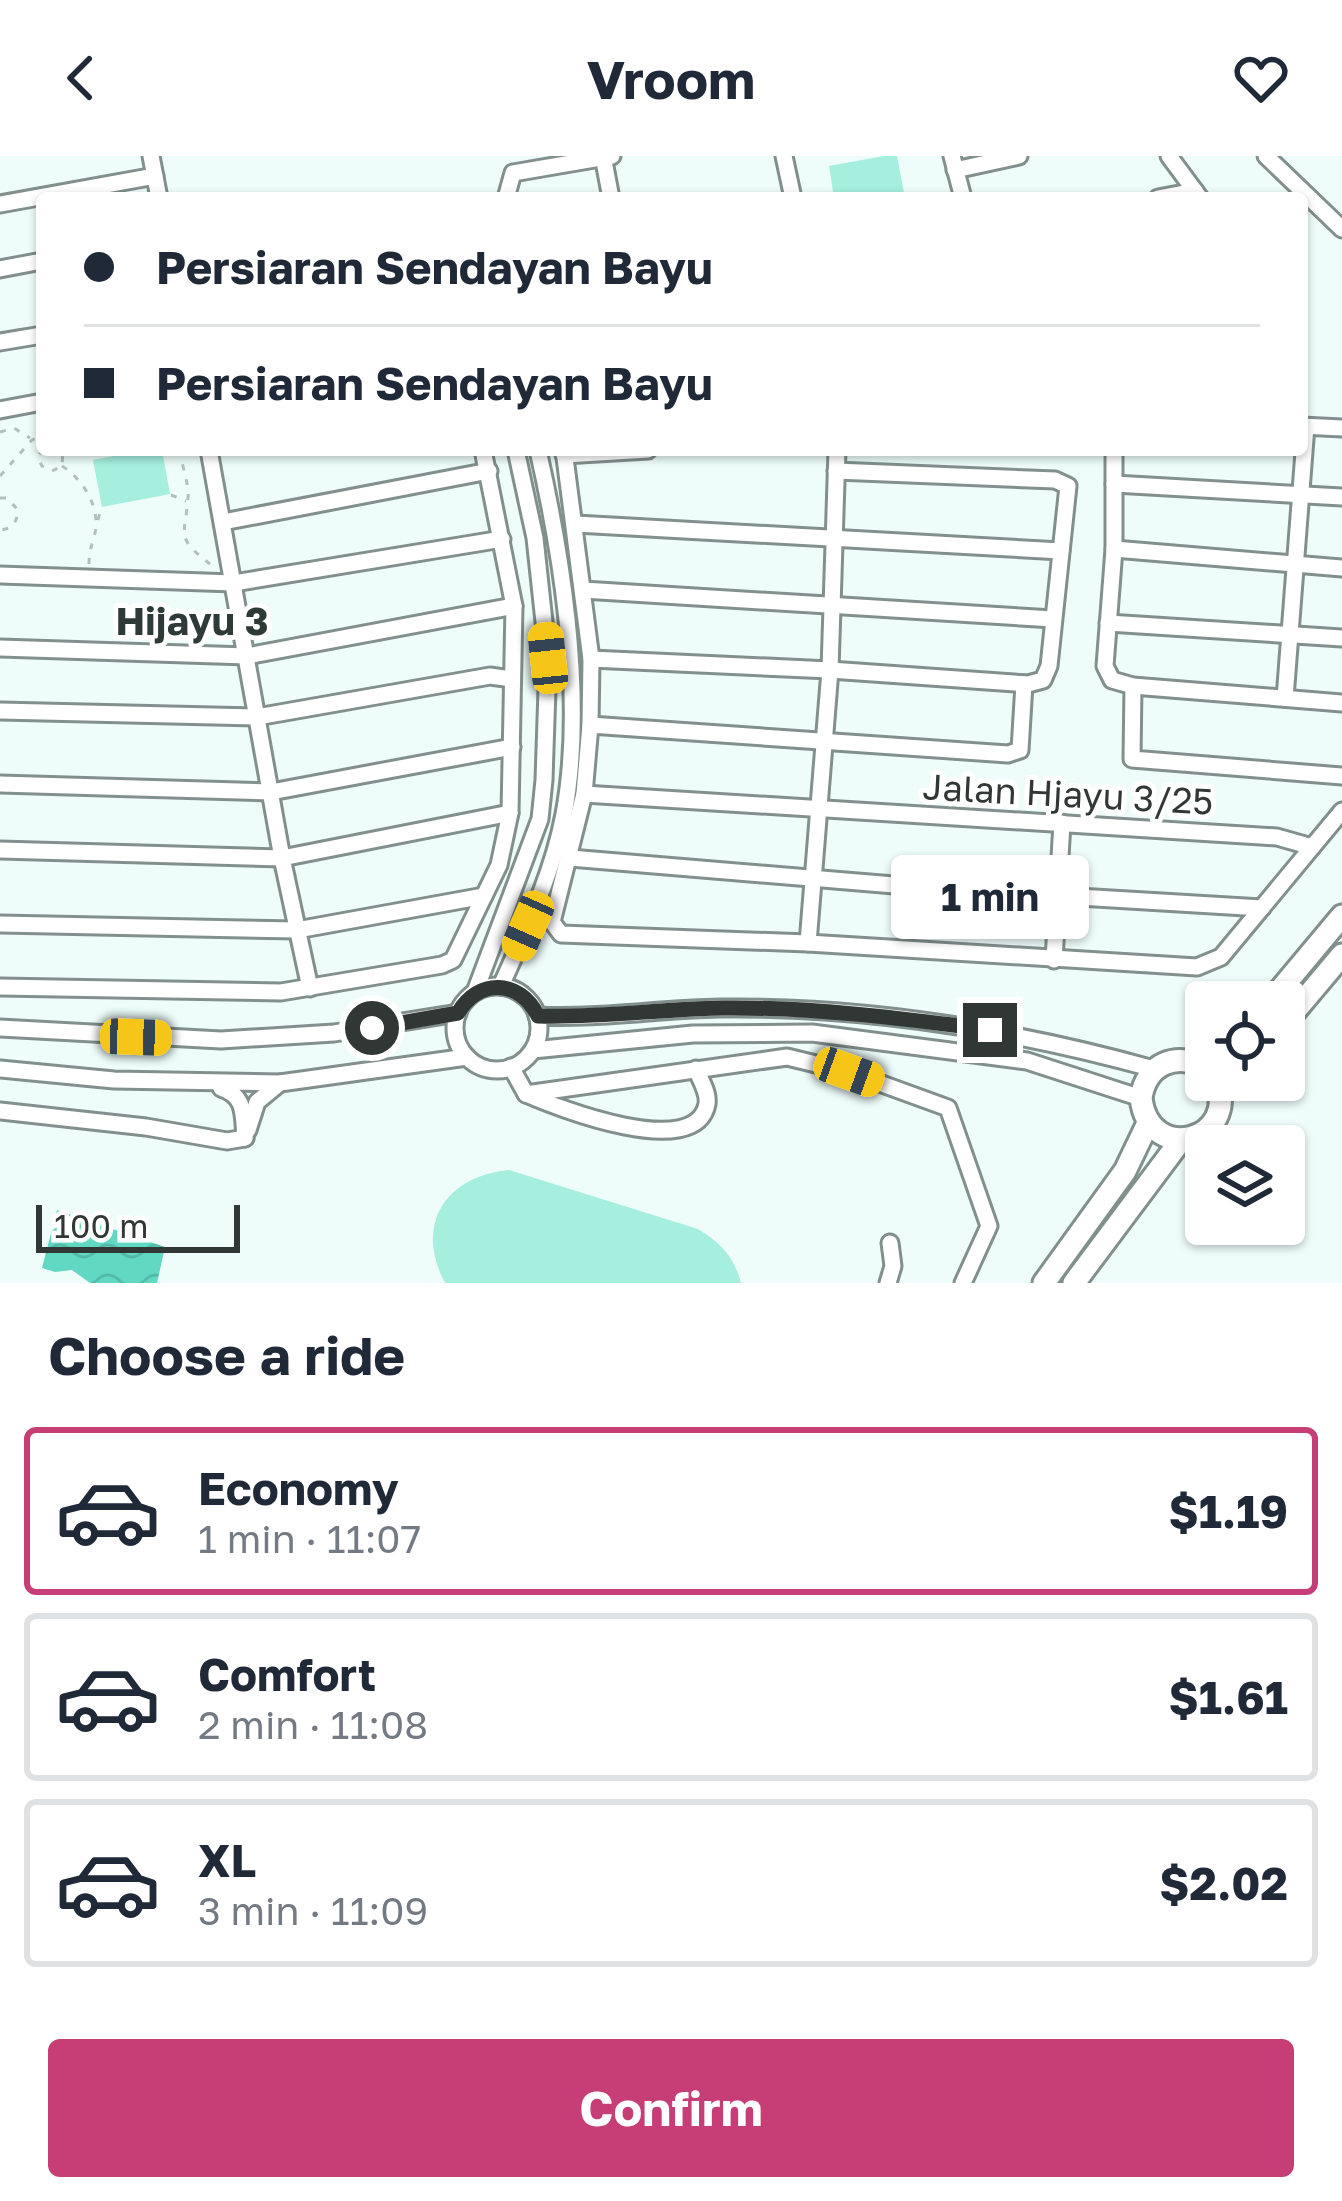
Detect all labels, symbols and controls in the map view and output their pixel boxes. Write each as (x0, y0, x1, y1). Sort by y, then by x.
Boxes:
icon: back (48, 45, 114, 111)
icon: heart (1228, 45, 1294, 111)
text: Vroom (587, 46, 755, 111)
text: Persiaran Sendayan Bayu (156, 240, 713, 294)
text: Persiaran Sendayan Bayu (156, 356, 713, 410)
district label: Hijayu 3 (115, 597, 269, 644)
car (526, 620, 570, 696)
street label: Jalan Hjayu 3/25 (922, 764, 1214, 823)
callout: 1 min (891, 856, 1089, 940)
text: 1 min (941, 873, 1039, 920)
car (497, 886, 559, 966)
map controls (1185, 981, 1305, 1245)
button: locate (1185, 981, 1305, 1101)
route start (345, 1001, 399, 1055)
route end (963, 1003, 1017, 1057)
car (99, 1018, 173, 1056)
car (809, 1043, 889, 1101)
button: layers (1185, 1125, 1305, 1245)
scale bar (36, 1199, 240, 1252)
text: 100 m (54, 1206, 148, 1245)
text: Choose a ride (48, 1322, 405, 1387)
icon: car (54, 1457, 162, 1565)
text: Economy (198, 1461, 399, 1515)
text: $1.19 (1169, 1484, 1288, 1538)
text: 1 min · 11:07 (198, 1515, 421, 1562)
icon: car (54, 1643, 162, 1751)
text: Comfort (198, 1647, 376, 1701)
text: $1.61 (1169, 1670, 1288, 1724)
text: 2 min · 11:08 (198, 1701, 428, 1748)
icon: car (54, 1829, 162, 1937)
text: XL (198, 1833, 256, 1887)
text: $2.02 (1159, 1856, 1288, 1910)
text: 3 min · 11:09 (198, 1887, 428, 1934)
button: Confirm (48, 2039, 1294, 2177)

